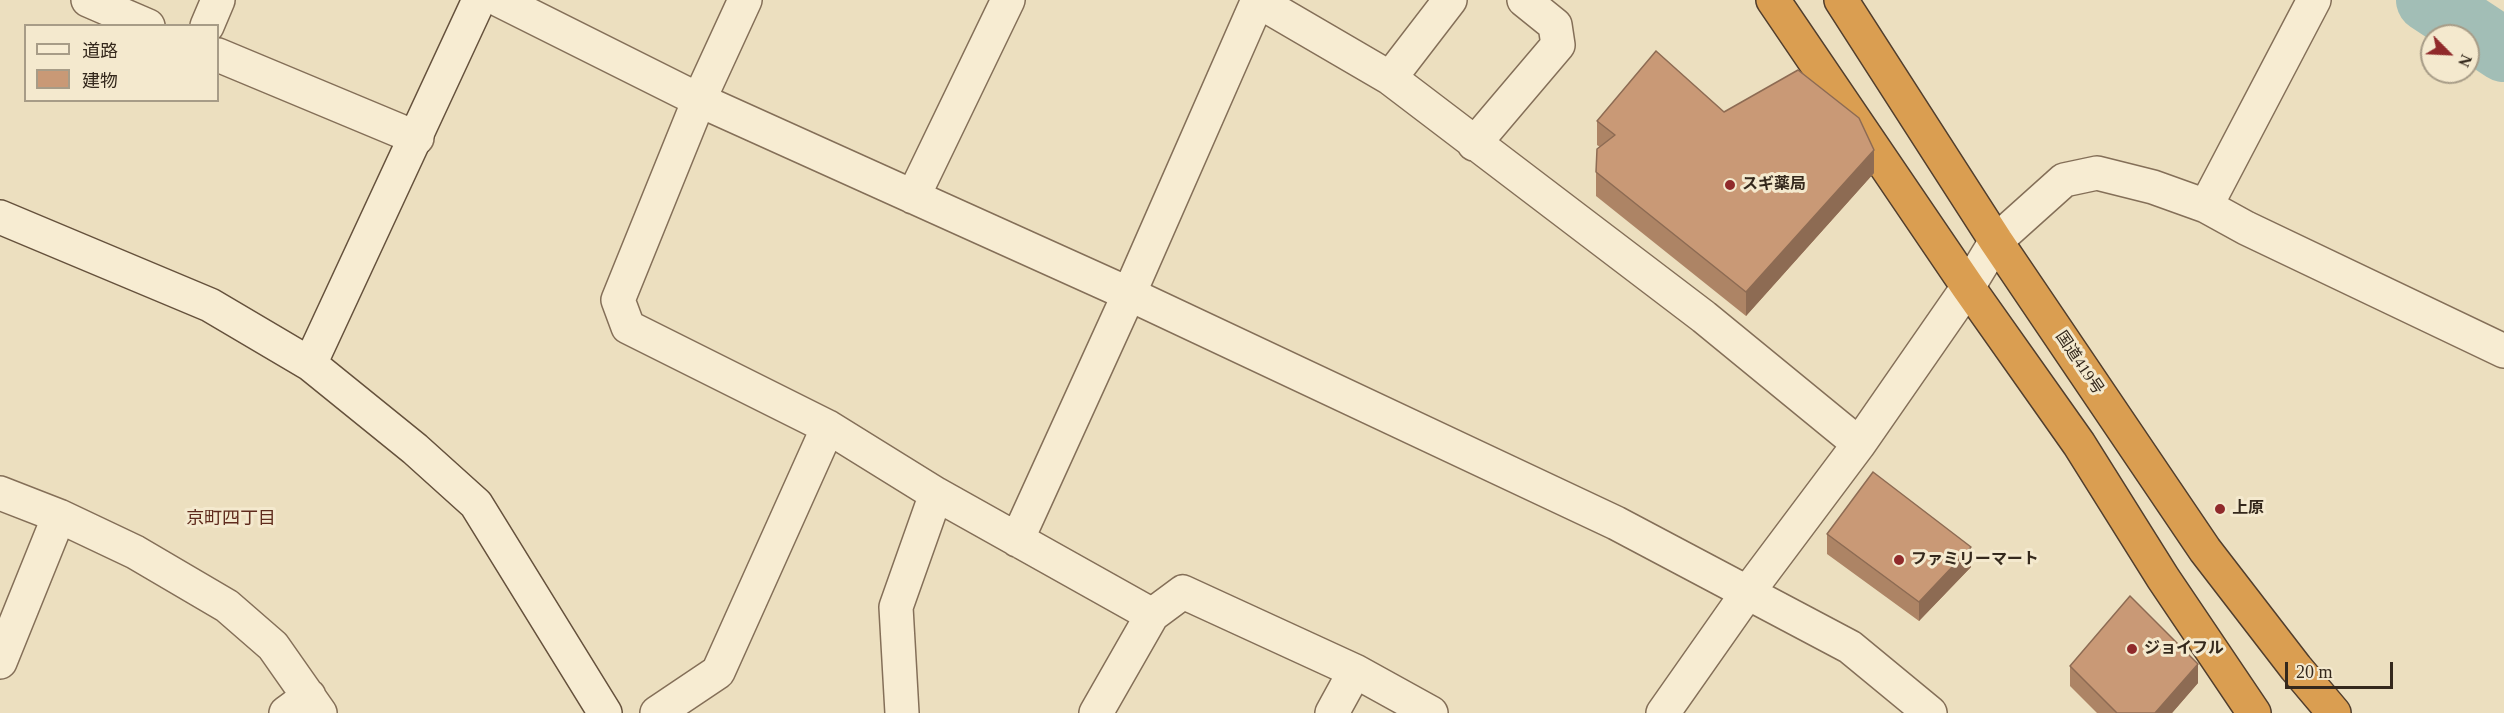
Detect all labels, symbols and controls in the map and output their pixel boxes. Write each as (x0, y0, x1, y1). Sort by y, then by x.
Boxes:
legend (24, 24, 219, 102)
north arrow (2420, 24, 2480, 84)
text: 道路 (82, 41, 118, 61)
text: N (2455, 52, 2475, 69)
text: 建物 (82, 71, 118, 91)
place label: スギ薬局 (1742, 175, 1806, 195)
marker: スギ薬局 (1723, 178, 1737, 192)
street label: 国道419号 (2051, 328, 2107, 398)
place label: 上原 (2232, 499, 2264, 519)
marker: 上原 (2213, 502, 2227, 516)
district label: 京町四丁目 (186, 508, 276, 530)
place label: ファミリーマート (1911, 550, 2039, 570)
marker: ファミリーマート (1892, 553, 1906, 567)
place label: ジョイフル (2144, 639, 2224, 659)
marker: ジョイフル (2125, 642, 2139, 656)
scale bar (2288, 650, 2396, 688)
text: 20 m (2296, 662, 2333, 682)

